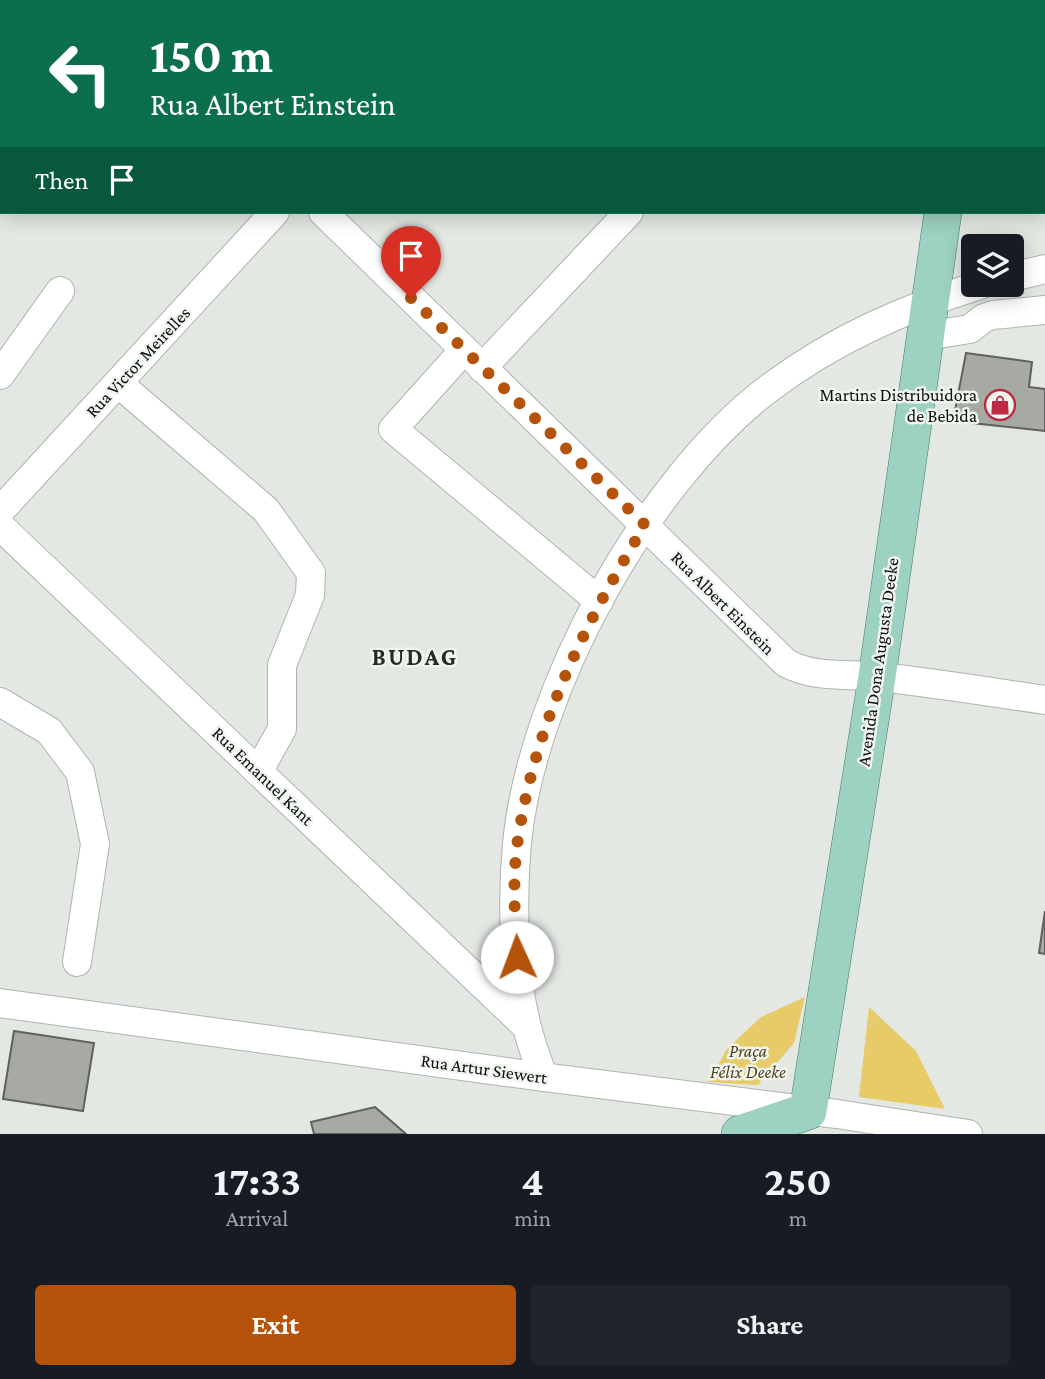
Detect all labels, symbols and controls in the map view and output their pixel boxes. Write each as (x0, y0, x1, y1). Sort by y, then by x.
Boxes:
icon: left (35, 28, 126, 119)
text: 150 m (150, 28, 273, 83)
text: Rua Albert Einstein (150, 86, 396, 122)
icon: arrive (103, 161, 141, 199)
text: Then (35, 166, 89, 195)
pin (381, 226, 441, 298)
map controls (961, 234, 1024, 297)
button: layers (961, 234, 1024, 297)
icon: arrive (392, 237, 430, 275)
street label: Rua Victor Meirelles (82, 303, 194, 421)
place label: Martins Distribuidora de Bebida (819, 385, 977, 426)
shop icon: Martins Distribuidora de Bebida (983, 388, 1017, 422)
street label: Rua Albert Einstein (667, 547, 779, 659)
street label: Avenida Dona Augusta Deeke (853, 556, 903, 768)
district label: BUDAG (372, 643, 458, 670)
street label: Rua Emanuel Kant (208, 723, 319, 830)
position arrow (480, 920, 554, 994)
park label: Praça Félix Deeke (710, 1041, 786, 1082)
street label: Rua Artur Siewert (420, 1050, 549, 1088)
text: 17:33 (213, 1157, 301, 1204)
text: 4 (521, 1157, 544, 1204)
text: 250 (764, 1157, 832, 1204)
text: Arrival (226, 1205, 288, 1231)
text: min (514, 1205, 551, 1231)
text: m (789, 1205, 807, 1231)
button: Exit (35, 1285, 516, 1365)
button: Share (530, 1285, 1010, 1365)

